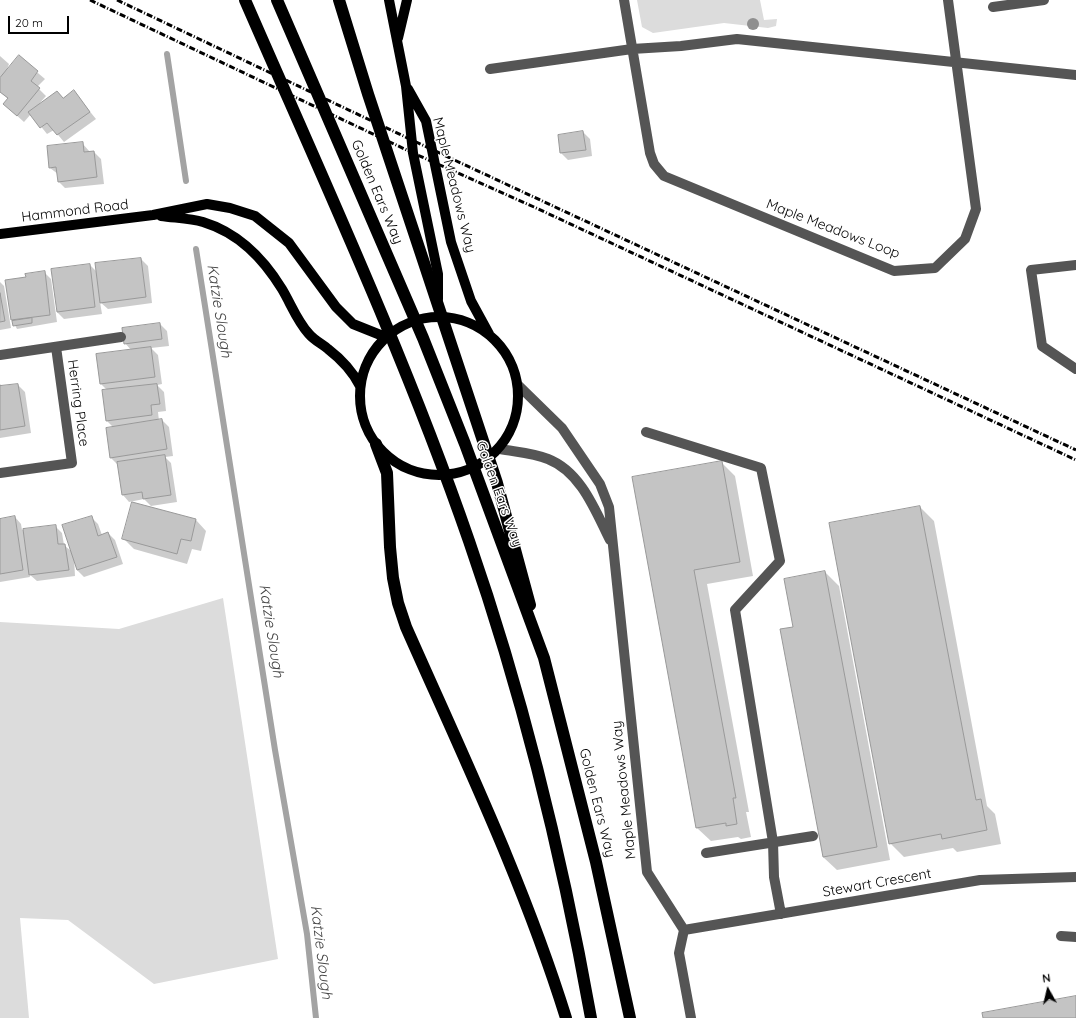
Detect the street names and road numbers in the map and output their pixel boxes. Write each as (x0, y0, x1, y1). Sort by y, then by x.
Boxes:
street label: Maple Meadows Way (429, 116, 479, 254)
street label: Golden Ears Way (347, 137, 407, 247)
street label: Hammond Road (21, 196, 129, 226)
street label: Maple Meadows Loop (764, 196, 902, 262)
street label: Herring Place (64, 358, 92, 448)
street label: Golden Ears Way (472, 439, 526, 549)
street label: Maple Meadows Way (608, 720, 640, 860)
street label: Golden Ears Way (575, 747, 619, 859)
street label: Stewart Crescent (821, 865, 933, 901)

